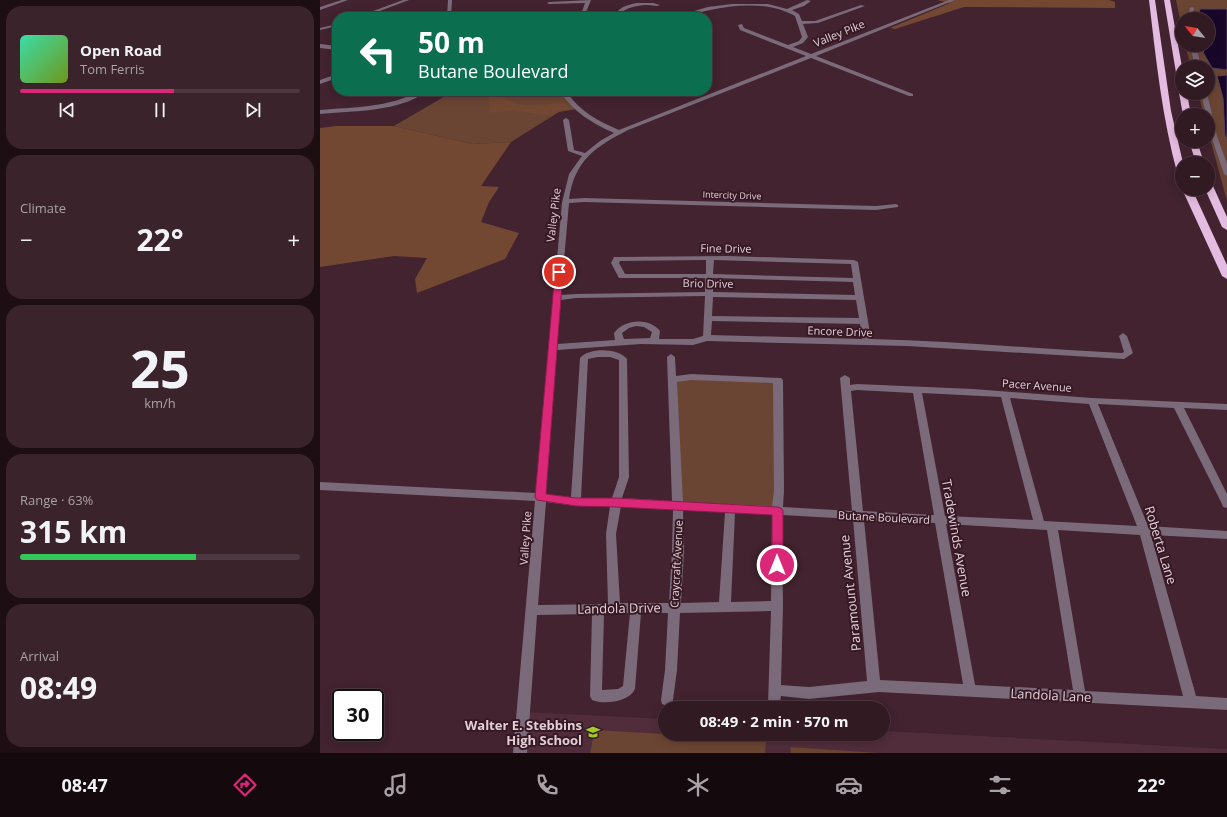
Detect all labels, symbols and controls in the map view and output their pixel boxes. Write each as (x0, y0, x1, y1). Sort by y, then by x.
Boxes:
north arrow (1175, 12, 1215, 52)
map controls (1175, 12, 1215, 196)
street label: Valley Pike (811, 16, 867, 50)
text: 50 m (418, 23, 485, 61)
icon: left (352, 28, 404, 80)
text: Open Road (80, 40, 162, 60)
text: Butane Boulevard (418, 59, 568, 83)
text: Tom Ferris (80, 60, 145, 78)
button: layers (1175, 60, 1215, 100)
icon: previous (56, 99, 78, 121)
icon: pause (149, 99, 171, 121)
icon: next (242, 99, 264, 121)
button: + (1175, 108, 1215, 148)
button: − (1175, 156, 1215, 196)
street label: Valley Pike (542, 187, 564, 243)
street label: Intercity Drive (702, 187, 762, 203)
text: Climate (20, 199, 66, 217)
text: 22° (136, 219, 184, 260)
text: − (20, 224, 33, 254)
text: + (287, 224, 300, 254)
street label: Fine Drive (700, 240, 752, 256)
pin (542, 255, 576, 289)
icon: arrive (548, 261, 570, 283)
street label: Brio Drive (682, 275, 734, 291)
street label: Encore Drive (807, 322, 873, 340)
text: 25 (130, 332, 190, 403)
street label: Pacer Avenue (1002, 375, 1072, 395)
text: km/h (144, 394, 176, 412)
street label: Tradewinds Avenue (938, 478, 976, 598)
text: Range · 63% (20, 491, 93, 509)
street label: Roberta Lane (1141, 504, 1181, 586)
street label: Butane Boulevard (838, 507, 930, 527)
street label: Valley Pike (516, 510, 534, 566)
text: 315 km (20, 511, 127, 552)
street label: Craycraft Avenue (666, 520, 686, 608)
street label: Paramount Avenue (835, 534, 865, 652)
position arrow (756, 544, 798, 586)
street label: Landola Drive (577, 598, 661, 618)
text: Arrival (20, 647, 59, 665)
text: 08:49 (20, 667, 97, 708)
street label: Landola Lane (1010, 684, 1092, 706)
speed limit sign: 30 (332, 689, 384, 741)
text: 08:49 · 2 min · 570 m (700, 711, 848, 731)
place label: Walter E. Stebbins High School (465, 716, 582, 749)
school or university icon: Walter E. Stebbins High School (585, 724, 601, 740)
icon: directions (231, 771, 259, 799)
icon: music (382, 771, 410, 799)
icon: phone (533, 771, 561, 799)
icon: climate (684, 771, 712, 799)
icon: car (835, 771, 863, 799)
icon: filters (986, 771, 1014, 799)
text: 08:47 (62, 773, 108, 797)
text: 22° (1137, 773, 1165, 797)

